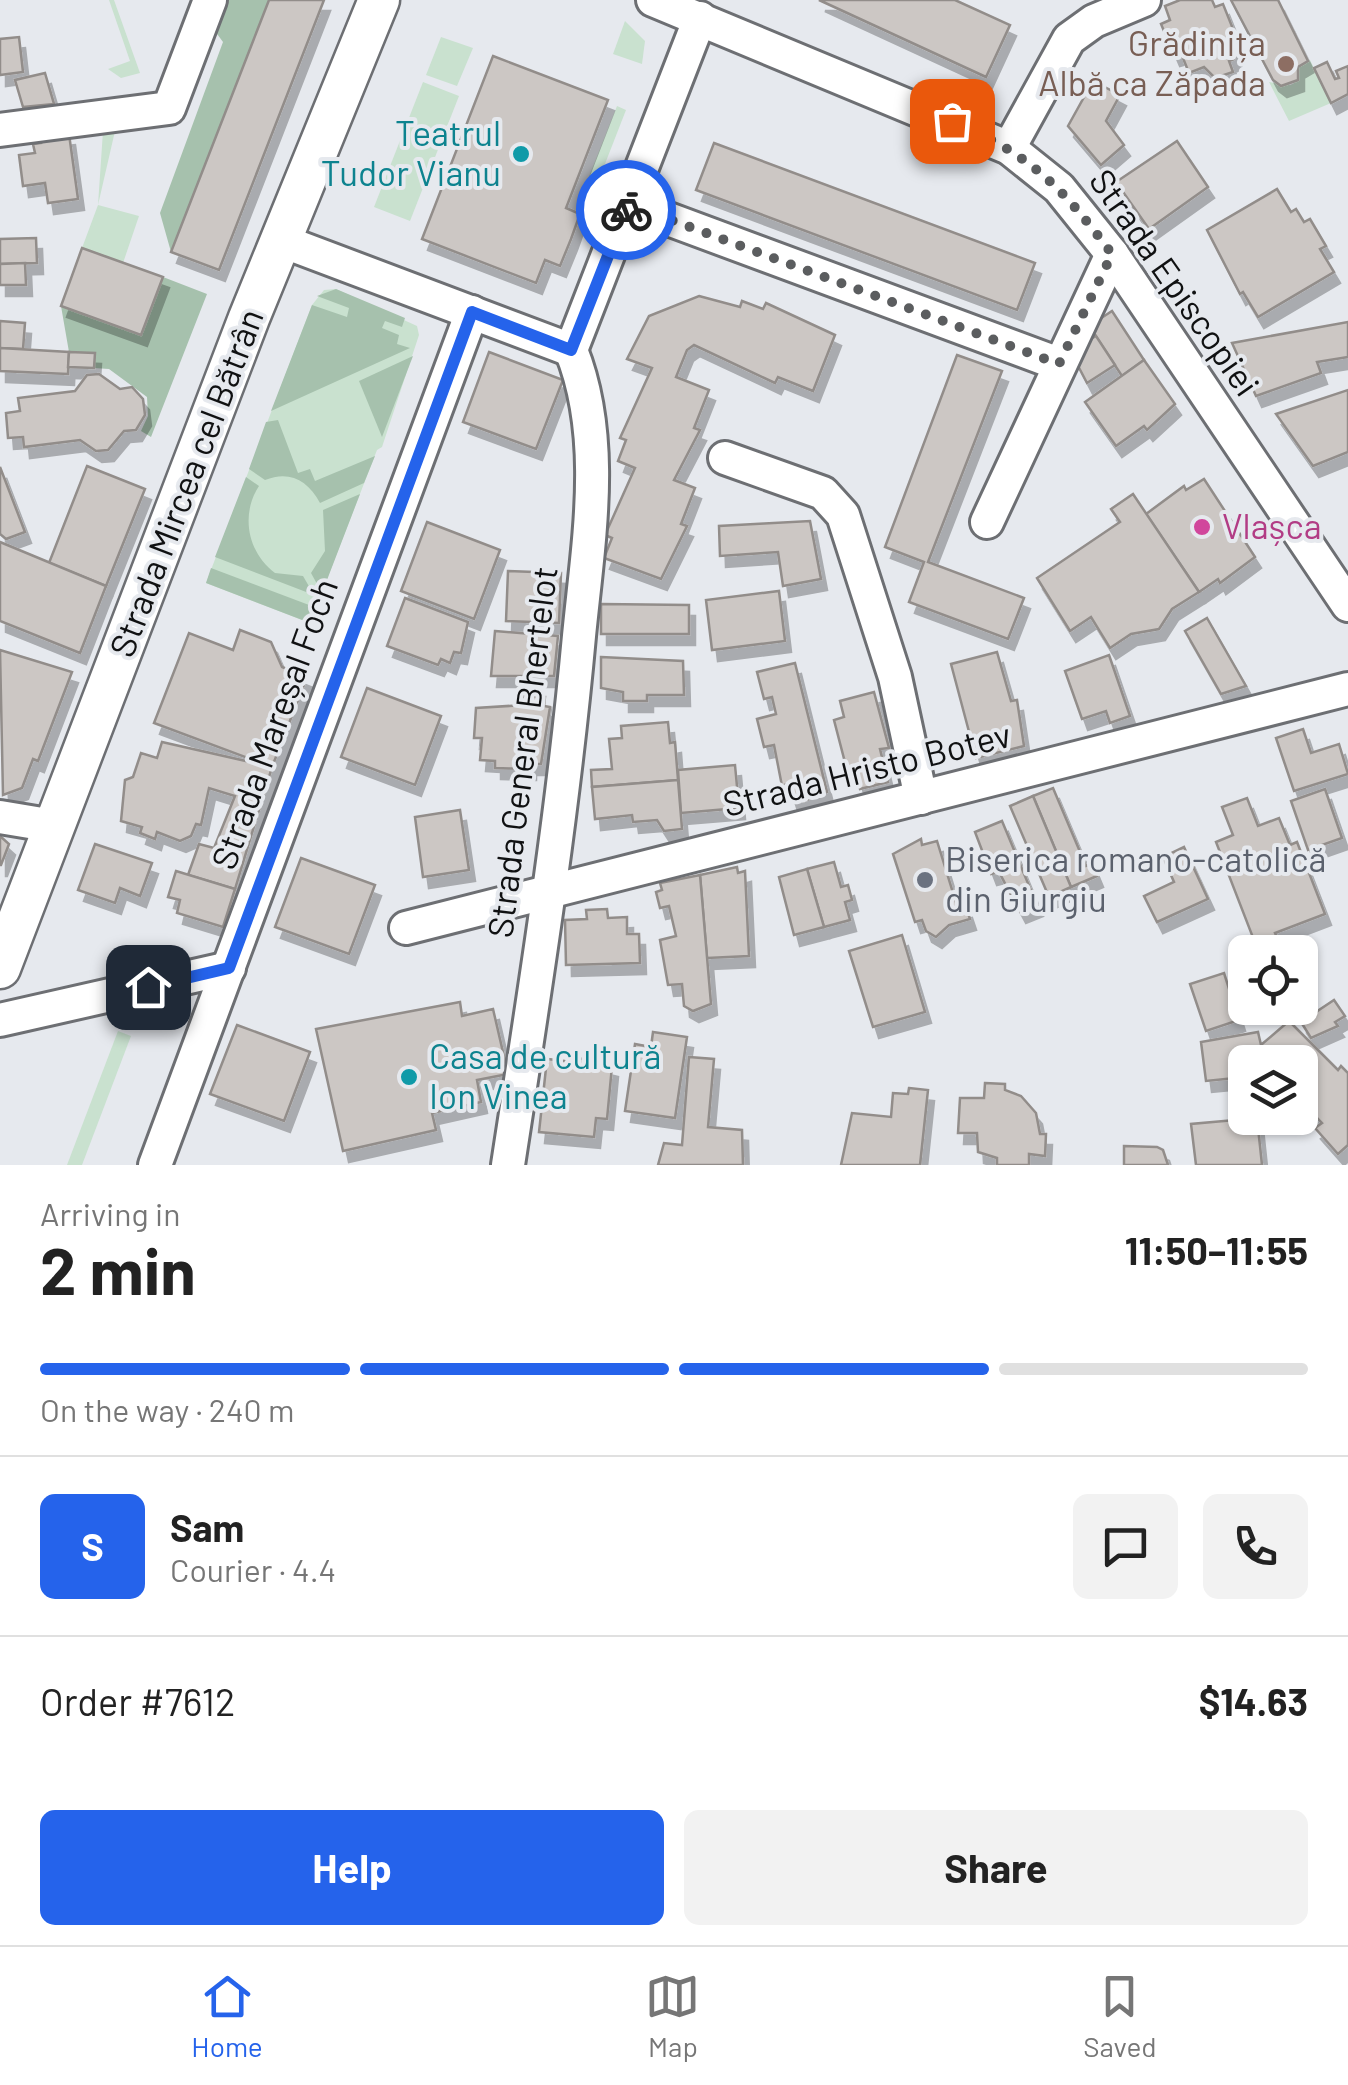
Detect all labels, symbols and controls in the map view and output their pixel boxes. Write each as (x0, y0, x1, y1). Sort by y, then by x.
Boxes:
place label: Grădinița Albă ca Zăpada (1038, 21, 1266, 103)
marker: Grădinița Albă ca Zăpada (1275, 53, 1297, 75)
pin (910, 79, 995, 164)
icon: bag (925, 94, 980, 149)
place label: Teatrul Tudor Vianu (321, 111, 501, 193)
marker: Teatrul Tudor Vianu (510, 143, 532, 165)
courier (576, 160, 676, 260)
street label: Strada Episcopiei (1082, 160, 1269, 403)
icon: bike (599, 183, 654, 238)
street label: Strada Mircea cel Bătrân (99, 302, 271, 662)
place label: Vlașca (1222, 504, 1322, 546)
marker: Vlașca (1191, 516, 1213, 538)
street label: Strada General Bhertelot (477, 564, 565, 940)
street label: Strada Mareșal Foch (201, 572, 345, 874)
street label: Strada Hristo Botev (718, 712, 1015, 824)
place label: Biserica romano-catolică din Giurgiu (945, 837, 1326, 919)
marker: Biserica romano-catolică din Giurgiu (914, 869, 936, 891)
map controls (1228, 935, 1318, 1135)
button: locate (1228, 935, 1318, 1025)
pin (106, 945, 191, 1030)
icon: home (121, 960, 176, 1015)
place label: Casa de cultură Ion Vinea (429, 1034, 661, 1116)
button: layers (1228, 1045, 1318, 1135)
marker: Casa de cultură Ion Vinea (398, 1066, 420, 1088)
text: Arriving in (40, 1194, 180, 1232)
text: 11:50–11:55 (1125, 1227, 1308, 1273)
text: 2 min (40, 1230, 196, 1308)
text: On the way · 240 m (40, 1390, 295, 1428)
button: chat (1073, 1494, 1178, 1599)
button: phone (1203, 1494, 1308, 1599)
text: Sam (170, 1504, 244, 1550)
text: S (81, 1523, 104, 1569)
text: Courier · 4.4 (170, 1550, 336, 1588)
text: Order #7612 (40, 1678, 235, 1724)
text: $14.63 (1199, 1678, 1308, 1724)
button: Help (40, 1810, 664, 1925)
button: Share (684, 1810, 1308, 1925)
tab: Home (191, 1969, 263, 2063)
tab: Map (645, 1969, 700, 2063)
tab: Saved (1083, 1969, 1157, 2063)

